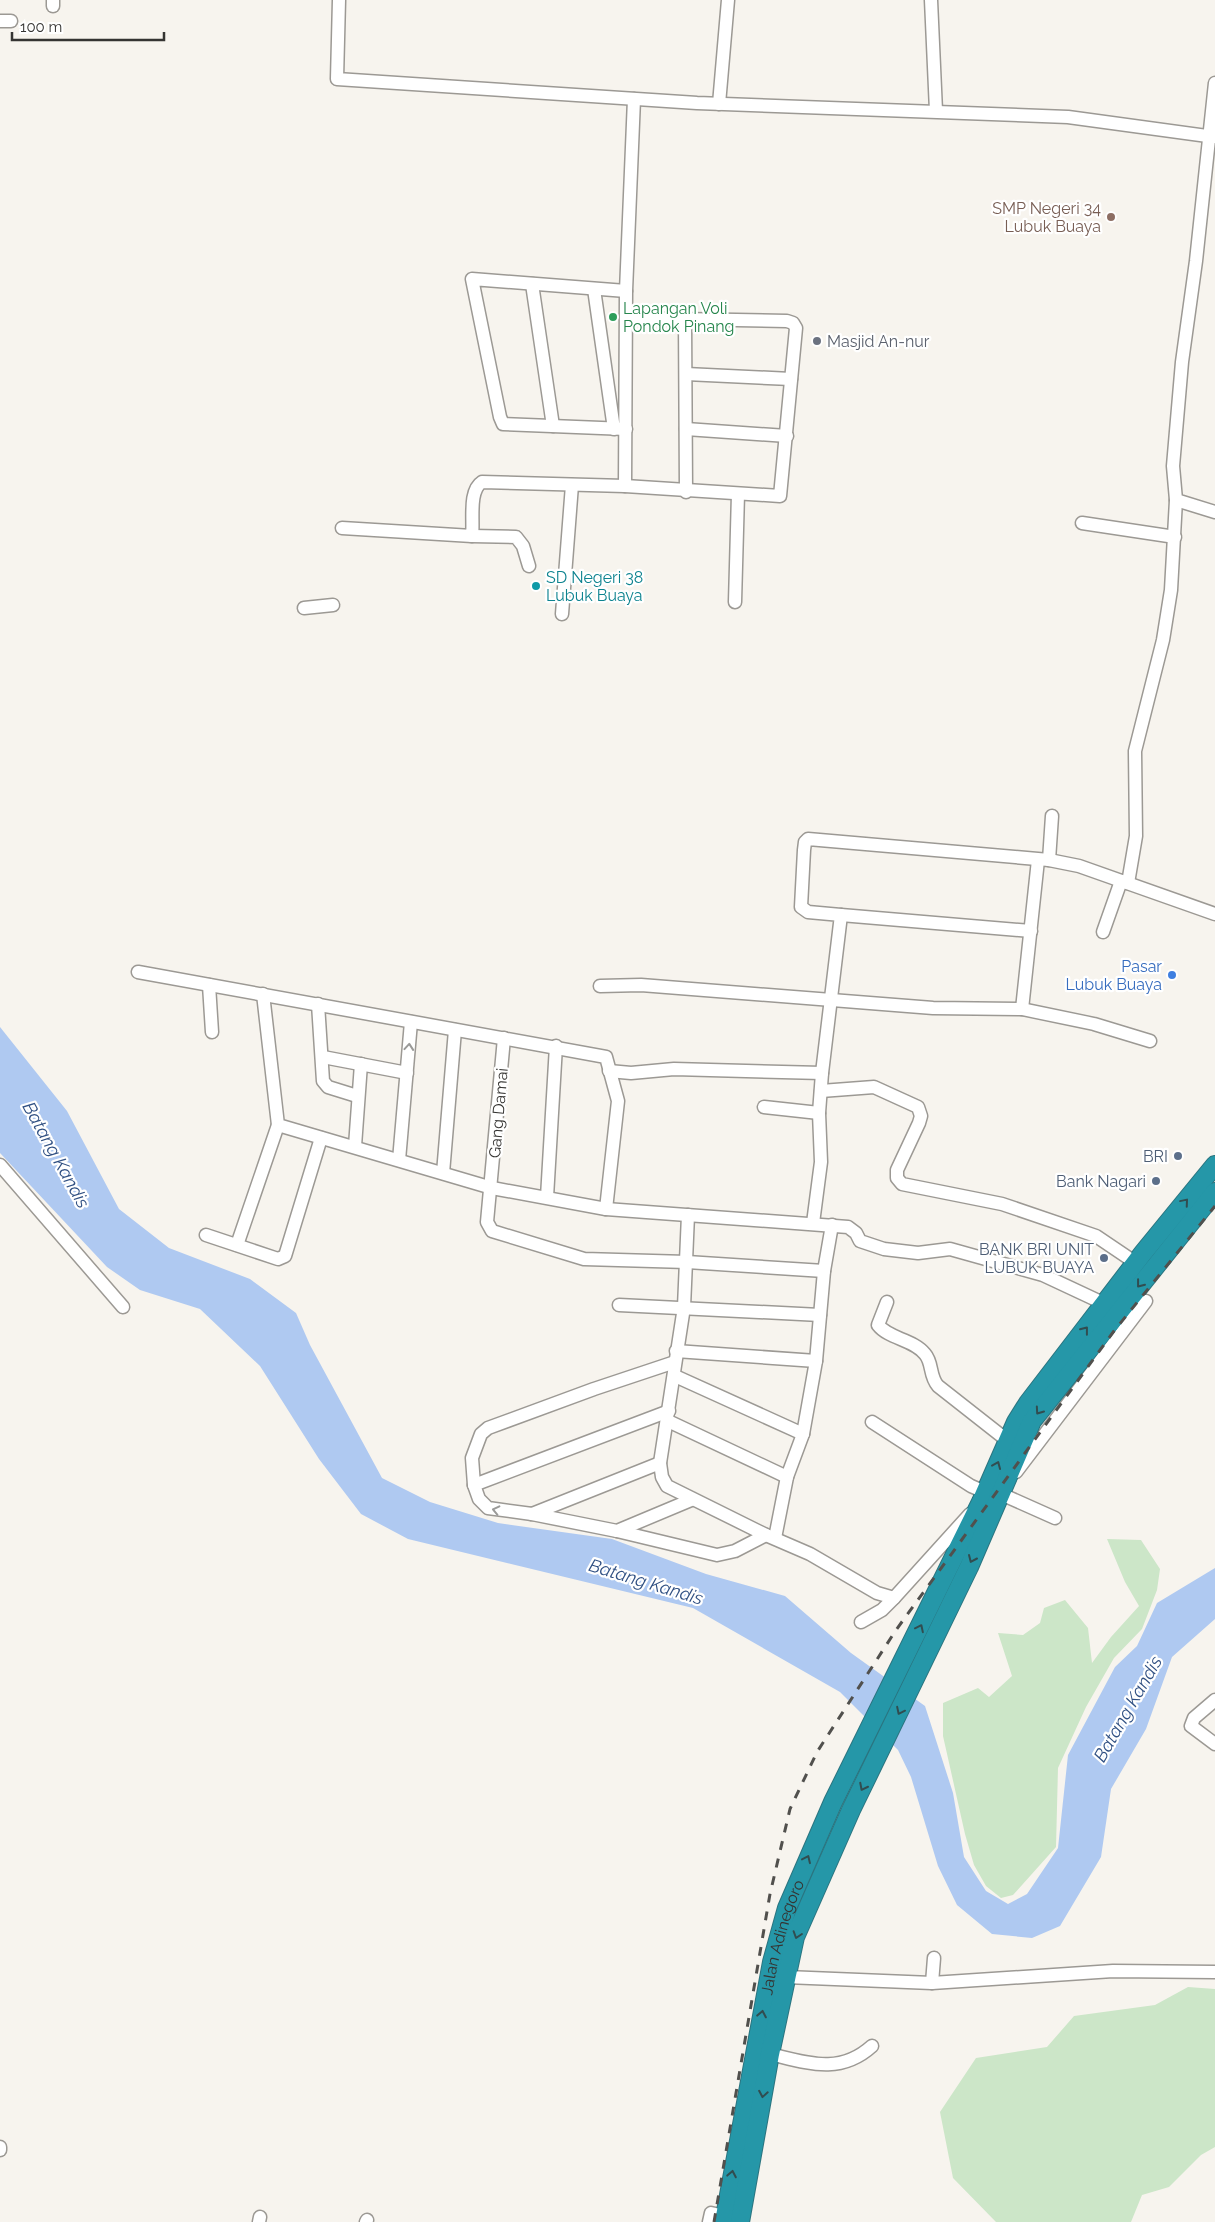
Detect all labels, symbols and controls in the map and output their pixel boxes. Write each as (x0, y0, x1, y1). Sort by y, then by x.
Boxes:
scale bar (12, 10, 165, 42)
text: 100 m (20, 18, 62, 36)
place label: SMP Negeri 34 Lubuk Buaya (992, 199, 1101, 236)
marker: SMP Negeri 34 Lubuk Buaya (1105, 211, 1117, 223)
place label: Lapangan Voli Pondok Pinang (623, 299, 734, 336)
marker: Lapangan Voli Pondok Pinang (607, 311, 619, 323)
place label: Masjid An-nur (827, 332, 930, 351)
marker: Masjid An-nur (811, 335, 823, 347)
place label: SD Negeri 38 Lubuk Buaya (546, 568, 643, 605)
marker: SD Negeri 38 Lubuk Buaya (530, 580, 542, 592)
place label: Pasar Lubuk Buaya (1065, 957, 1162, 994)
marker: Pasar Lubuk Buaya (1166, 969, 1178, 981)
one-way arrow (403, 1043, 414, 1051)
street label: Gang Damai (485, 1067, 512, 1159)
water label: Batang Kandis (19, 1098, 95, 1212)
place label: BRI (1143, 1147, 1168, 1166)
marker: BRI (1172, 1150, 1184, 1162)
place label: Bank Nagari (1056, 1172, 1146, 1191)
marker: Bank Nagari (1150, 1175, 1162, 1187)
one-way arrow (1180, 1198, 1189, 1207)
place label: BANK BRI UNIT LUBUK BUAYA (979, 1240, 1094, 1277)
marker: BANK BRI UNIT LUBUK BUAYA (1098, 1252, 1110, 1264)
one-way arrow (1137, 1278, 1145, 1287)
one-way arrow (1079, 1326, 1088, 1335)
one-way arrow (1036, 1405, 1045, 1415)
one-way arrow (991, 1461, 1002, 1470)
one-way arrow (492, 1505, 501, 1516)
water label: Batang Kandis (587, 1554, 706, 1609)
one-way arrow (968, 1554, 979, 1563)
one-way arrow (914, 1624, 924, 1633)
water label: Batang Kandis (1089, 1652, 1166, 1765)
one-way arrow (896, 1706, 907, 1715)
one-way arrow (859, 1781, 869, 1790)
one-way arrow (801, 1855, 811, 1864)
street label: Jalan Adinegoro (757, 1877, 808, 1996)
one-way arrow (792, 1930, 802, 1939)
one-way arrow (757, 2010, 767, 2019)
one-way arrow (759, 2090, 769, 2098)
one-way arrow (727, 2170, 737, 2178)

